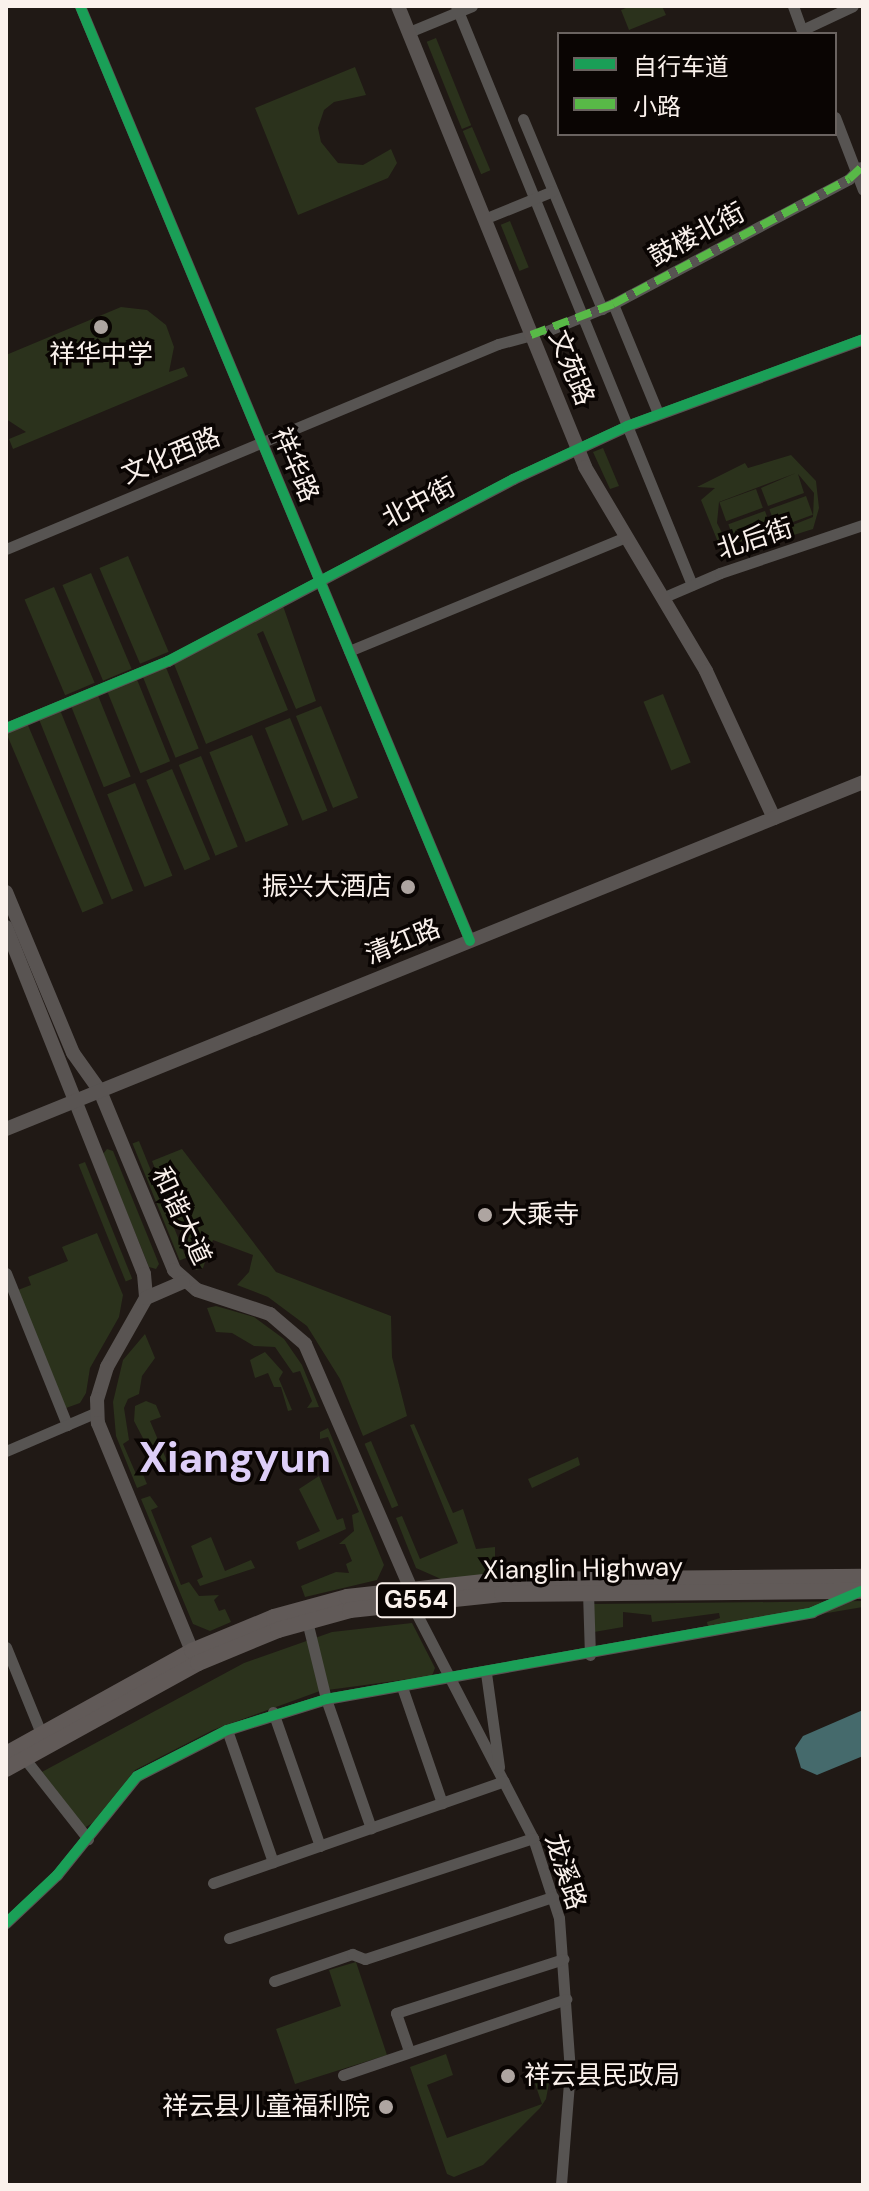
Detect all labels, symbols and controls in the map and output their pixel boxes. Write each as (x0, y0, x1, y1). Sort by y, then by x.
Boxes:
legend (557, 32, 837, 136)
text: 自行车道 (633, 51, 729, 82)
text: 小路 (633, 91, 681, 122)
street label: 鼓楼北街 (644, 197, 750, 273)
marker: 祥华中学 (92, 318, 110, 336)
street label: 文苑路 (542, 326, 600, 410)
place label: 祥华中学 (49, 339, 153, 371)
street label: 文化西路 (117, 421, 225, 491)
street label: 祥华路 (265, 423, 325, 507)
street label: 北中街 (377, 471, 461, 535)
street label: 北后街 (713, 512, 797, 566)
place label: 振兴大酒店 (262, 871, 392, 903)
marker: 振兴大酒店 (399, 878, 417, 896)
street label: 清红路 (361, 913, 445, 971)
street label: 和谐大道 (145, 1162, 217, 1270)
place label: 大乘寺 (501, 1199, 579, 1231)
marker: 大乘寺 (476, 1206, 494, 1224)
district label: Xiangyun (139, 1433, 331, 1483)
street label: Xianglin Highway (483, 1552, 683, 1586)
road number: G554 (374, 1580, 458, 1620)
street label: 龙溪路 (538, 1830, 592, 1914)
place label: 祥云县民政局 (524, 2060, 680, 2092)
marker: 祥云县民政局 (499, 2067, 517, 2085)
place label: 祥云县儿童福利院 (162, 2091, 370, 2123)
marker: 祥云县儿童福利院 (377, 2098, 395, 2116)

